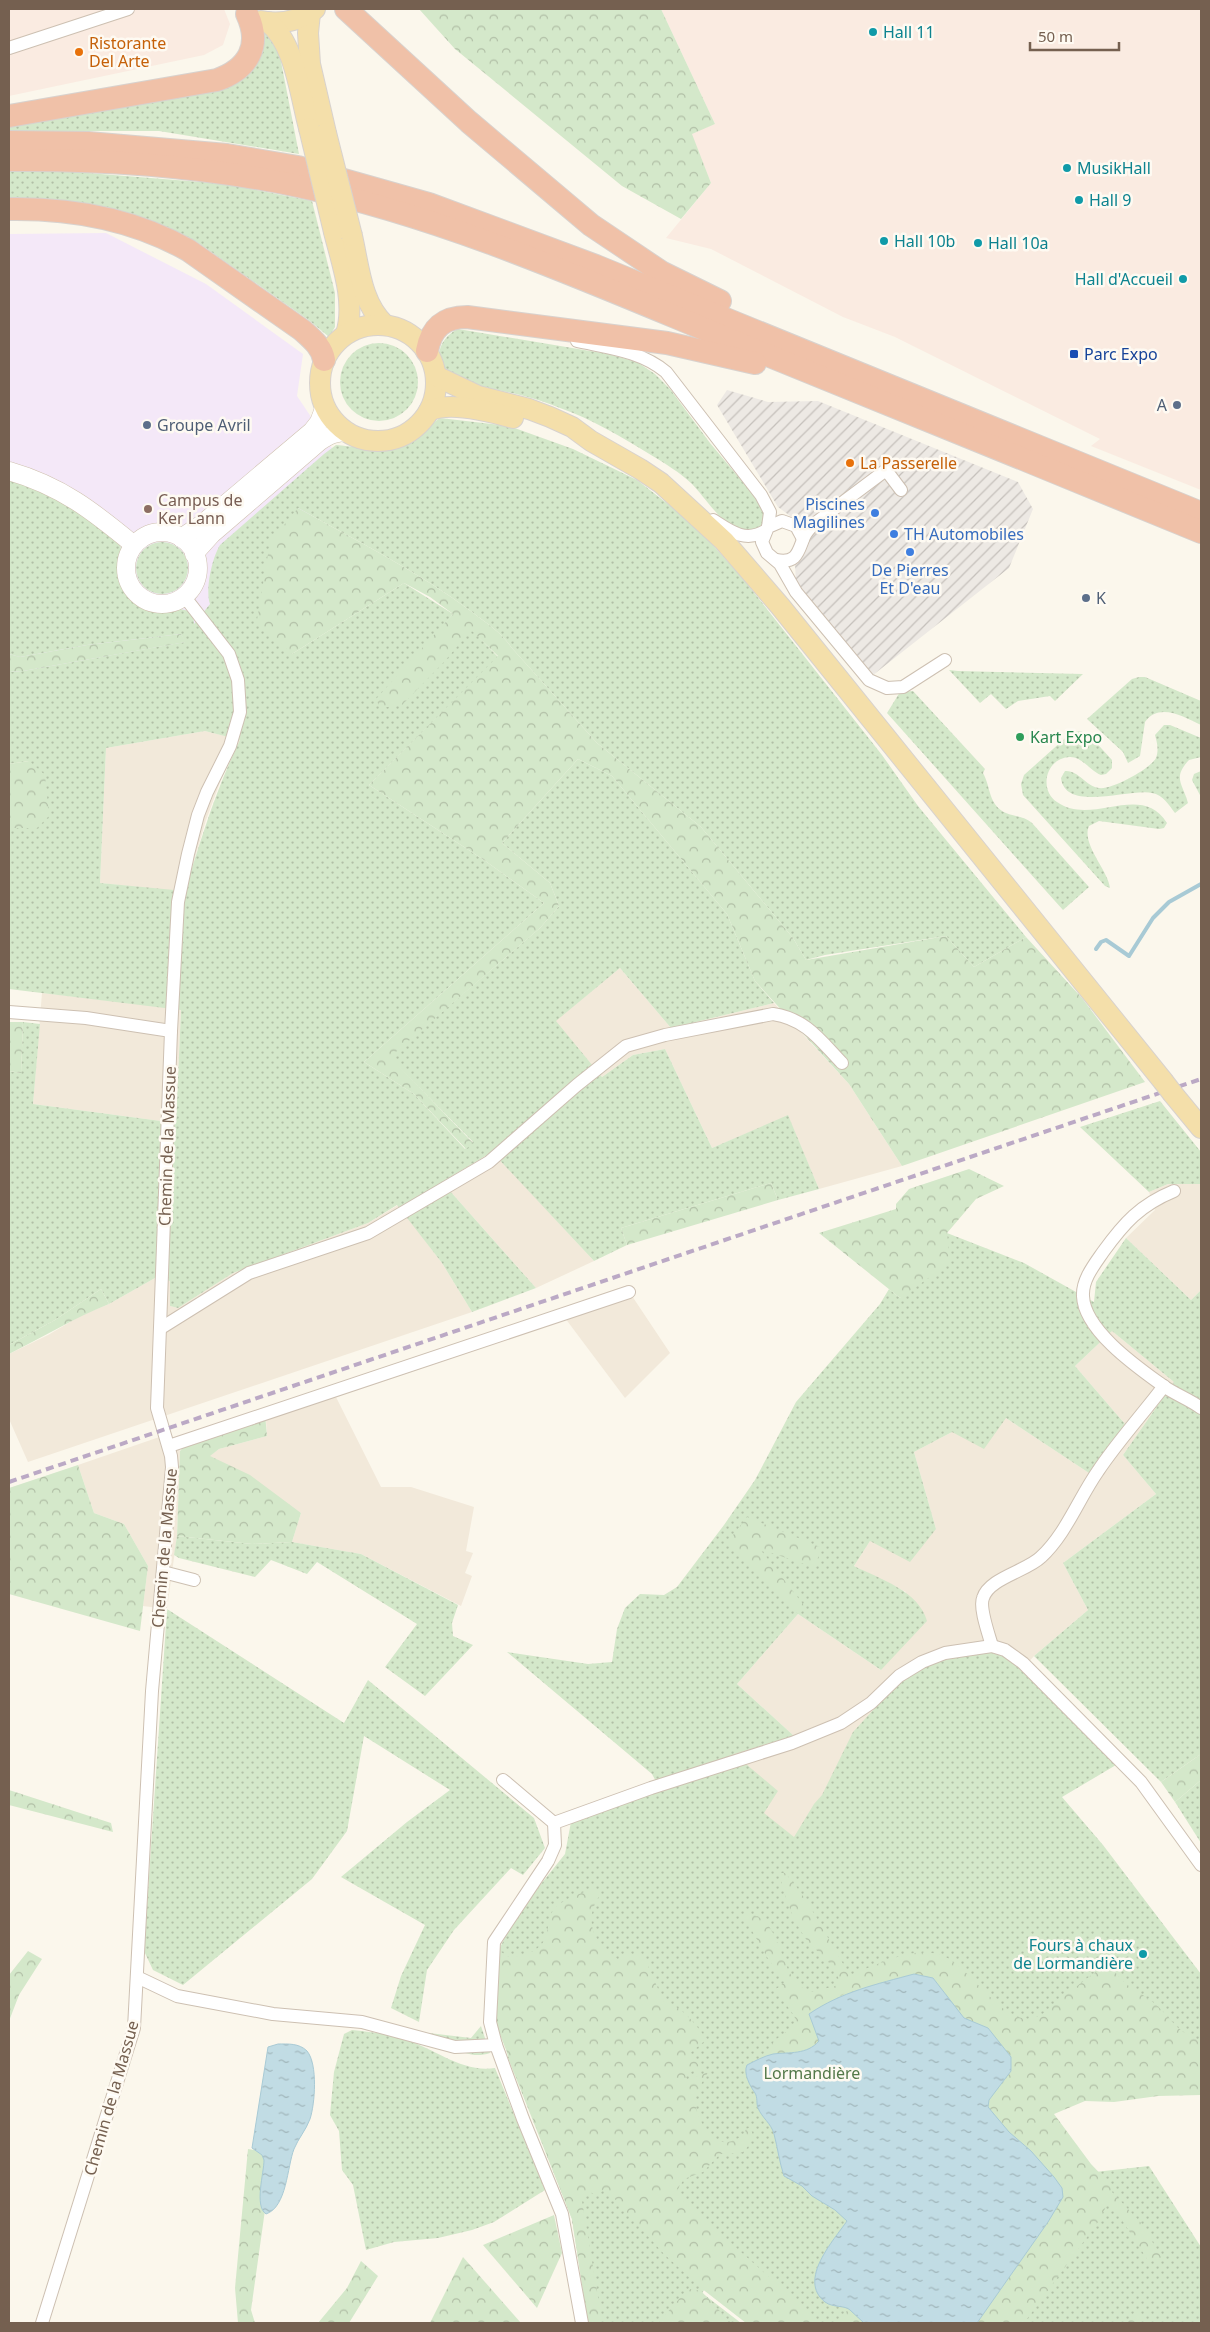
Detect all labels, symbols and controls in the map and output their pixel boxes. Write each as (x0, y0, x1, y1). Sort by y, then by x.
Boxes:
scale bar (1030, 20, 1119, 52)
place label: Hall 11 (883, 21, 935, 43)
marker: Hall 11 (867, 26, 879, 38)
text: 50 m (1038, 26, 1073, 46)
place label: Ristorante Del Arte (89, 32, 166, 72)
marker: Ristorante Del Arte (73, 46, 85, 58)
place label: MusikHall (1077, 157, 1151, 179)
marker: MusikHall (1061, 162, 1073, 174)
place label: Hall 9 (1089, 189, 1131, 211)
marker: Hall 9 (1073, 194, 1085, 206)
place label: Hall 10b (894, 230, 955, 252)
place label: Hall 10a (988, 232, 1049, 254)
marker: Hall 10b (878, 235, 890, 247)
marker: Hall 10a (972, 237, 984, 249)
place label: Hall d'Accueil (1075, 268, 1173, 290)
marker: Hall d'Accueil (1177, 273, 1189, 285)
place label: Parc Expo (1084, 343, 1158, 365)
marker: Parc Expo (1068, 348, 1080, 360)
place label: A (1157, 394, 1168, 416)
marker: A (1171, 399, 1183, 411)
place label: Groupe Avril (157, 414, 251, 436)
marker: Groupe Avril (141, 419, 153, 431)
place label: La Passerelle (860, 452, 957, 474)
marker: La Passerelle (844, 457, 856, 469)
place label: Campus de Ker Lann (158, 489, 242, 529)
place label: Piscines Magilines (793, 493, 865, 533)
marker: Campus de Ker Lann (142, 503, 154, 515)
marker: Piscines Magilines (869, 507, 881, 519)
place label: TH Automobiles (904, 523, 1024, 545)
marker: TH Automobiles (888, 528, 900, 540)
marker: De Pierres Et D'eau (904, 546, 916, 558)
place label: De Pierres Et D'eau (871, 559, 949, 599)
place label: K (1096, 587, 1106, 609)
marker: K (1080, 592, 1092, 604)
place label: Kart Expo (1030, 726, 1102, 748)
marker: Kart Expo (1014, 731, 1026, 743)
street label: Chemin de la Massue (153, 1066, 181, 1226)
street label: Chemin de la Massue (146, 1467, 182, 1629)
place label: Fours à chaux de Lormandière (1013, 1934, 1134, 1974)
marker: Fours à chaux de Lormandière (1137, 1948, 1149, 1960)
street label: Chemin de la Massue (78, 2018, 144, 2178)
park label: Lormandière (764, 2062, 860, 2084)

